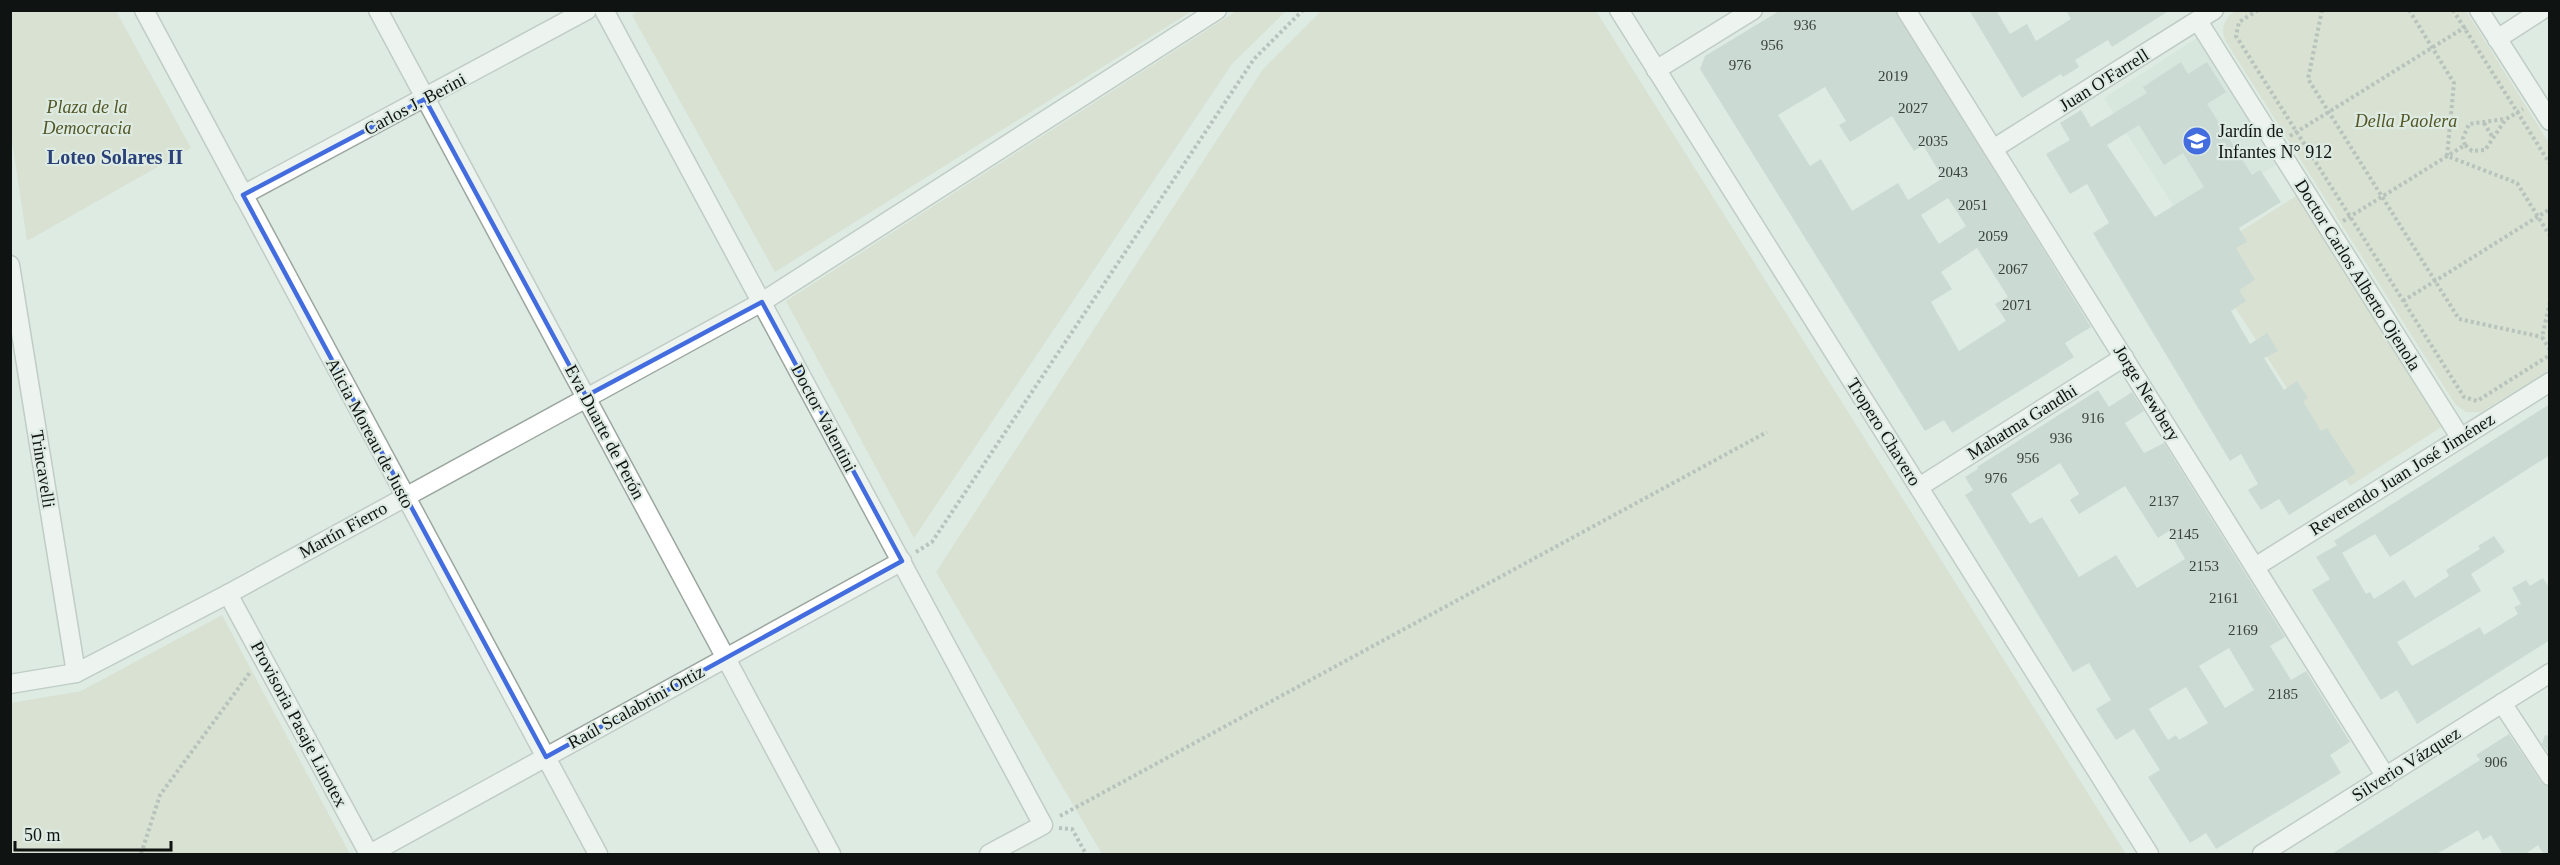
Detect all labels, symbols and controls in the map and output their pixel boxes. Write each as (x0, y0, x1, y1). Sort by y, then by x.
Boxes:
house number: 936 (1794, 17, 1817, 33)
house number: 956 (1761, 37, 1784, 53)
street label: Juan O'Farrell (2056, 45, 2152, 115)
house number: 976 (1729, 57, 1752, 73)
house number: 2019 (1878, 68, 1908, 84)
street label: Carlos J. Berini (361, 69, 469, 139)
park label: Plaza de la Democracia (42, 97, 131, 138)
house number: 2027 (1898, 100, 1929, 116)
park label: Della Paolera (2354, 111, 2457, 131)
place label: Jardín de Infantes N° 912 (2218, 121, 2332, 162)
school or university icon: Jardín de Infantes N° 912 (2181, 125, 2213, 157)
house number: 2035 (1918, 133, 1948, 149)
district label: Loteo Solares II (47, 146, 183, 168)
house number: 2043 (1938, 164, 1968, 180)
street label: Doctor Carlos Alberto Ojenola (2291, 176, 2425, 374)
house number: 2051 (1958, 197, 1988, 213)
house number: 2059 (1978, 228, 2008, 244)
house number: 2067 (1998, 261, 2029, 277)
house number: 2071 (2002, 297, 2032, 313)
street label: Jorge Newbery (2110, 341, 2184, 445)
street label: Alicia Moreau de Justo (322, 354, 418, 512)
street label: Eva Duarte de Perón (561, 361, 649, 503)
street label: Doctor Valentini (787, 361, 861, 475)
street label: Tropero Chavero (1843, 375, 1925, 489)
street label: Mahatma Gandhi (1963, 380, 2081, 464)
street label: Reverendo Juan José Jiménez (2306, 409, 2498, 539)
house number: 916 (2082, 410, 2105, 426)
street label: Trincavelli (27, 429, 59, 509)
house number: 936 (2050, 430, 2073, 446)
house number: 956 (2017, 450, 2040, 466)
house number: 976 (1985, 470, 2008, 486)
house number: 2137 (2149, 493, 2180, 509)
street label: Martín Fierro (296, 498, 390, 562)
house number: 2145 (2169, 526, 2199, 542)
house number: 2153 (2189, 558, 2219, 574)
house number: 2161 (2209, 590, 2239, 606)
house number: 2169 (2228, 622, 2258, 638)
street label: Provisoria Pasaje Linotex (247, 638, 351, 810)
street label: Raúl Scalabrini Ortiz (564, 661, 708, 753)
house number: 2185 (2268, 686, 2298, 702)
street label: Silverio Vázquez (2348, 723, 2464, 805)
house number: 906 (2485, 754, 2508, 770)
scale bar (15, 814, 171, 852)
text: 50 m (24, 825, 61, 845)

